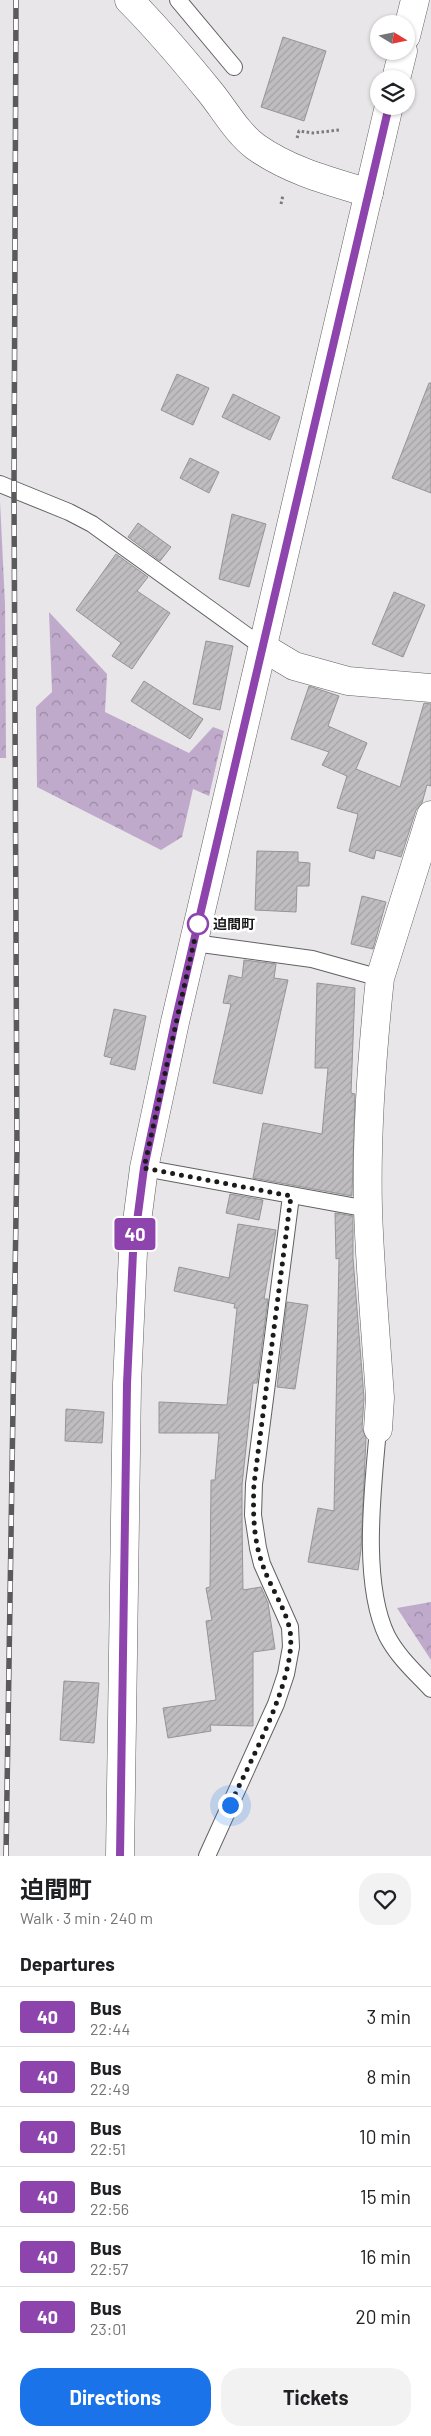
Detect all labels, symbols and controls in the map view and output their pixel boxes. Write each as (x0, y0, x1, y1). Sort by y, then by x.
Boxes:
north arrow (370, 15, 415, 60)
map controls (370, 15, 415, 115)
button: layers (370, 70, 415, 115)
marker: 迫間町 (187, 913, 209, 935)
place label: 迫間町 (213, 915, 255, 932)
line badge: 40 (112, 1218, 158, 1250)
text: 40 (124, 1223, 146, 1245)
your location (218, 1793, 243, 1818)
button: heart (359, 1873, 411, 1925)
text: 迫間町 (20, 1874, 92, 1903)
text: Walk · 3 min · 240 m (20, 1908, 153, 1927)
text: Departures (20, 1952, 115, 1975)
text: Bus (90, 1996, 122, 2019)
text: 3 min (367, 2005, 411, 2028)
text: 40 (37, 2006, 58, 2028)
text: 22:44 (90, 2019, 130, 2038)
text: Bus (90, 2056, 122, 2079)
text: 8 min (367, 2065, 411, 2088)
text: 40 (37, 2066, 58, 2088)
text: 22:49 (90, 2079, 130, 2098)
text: Bus (90, 2116, 122, 2139)
text: 10 min (359, 2125, 411, 2148)
text: 40 (37, 2126, 58, 2148)
text: 22:51 (90, 2139, 126, 2158)
text: Bus (90, 2176, 122, 2199)
text: 15 min (360, 2185, 411, 2208)
text: 40 (37, 2186, 58, 2208)
text: 22:56 (90, 2199, 129, 2218)
text: Bus (90, 2236, 122, 2259)
text: 16 min (360, 2245, 411, 2268)
text: 40 (37, 2246, 58, 2268)
text: 22:57 (90, 2259, 128, 2278)
text: Bus (90, 2296, 122, 2319)
text: 20 min (355, 2305, 411, 2328)
text: 40 (37, 2306, 58, 2328)
text: 23:01 (90, 2319, 126, 2338)
button: Directions (20, 2368, 211, 2426)
button: Tickets (221, 2368, 411, 2426)

